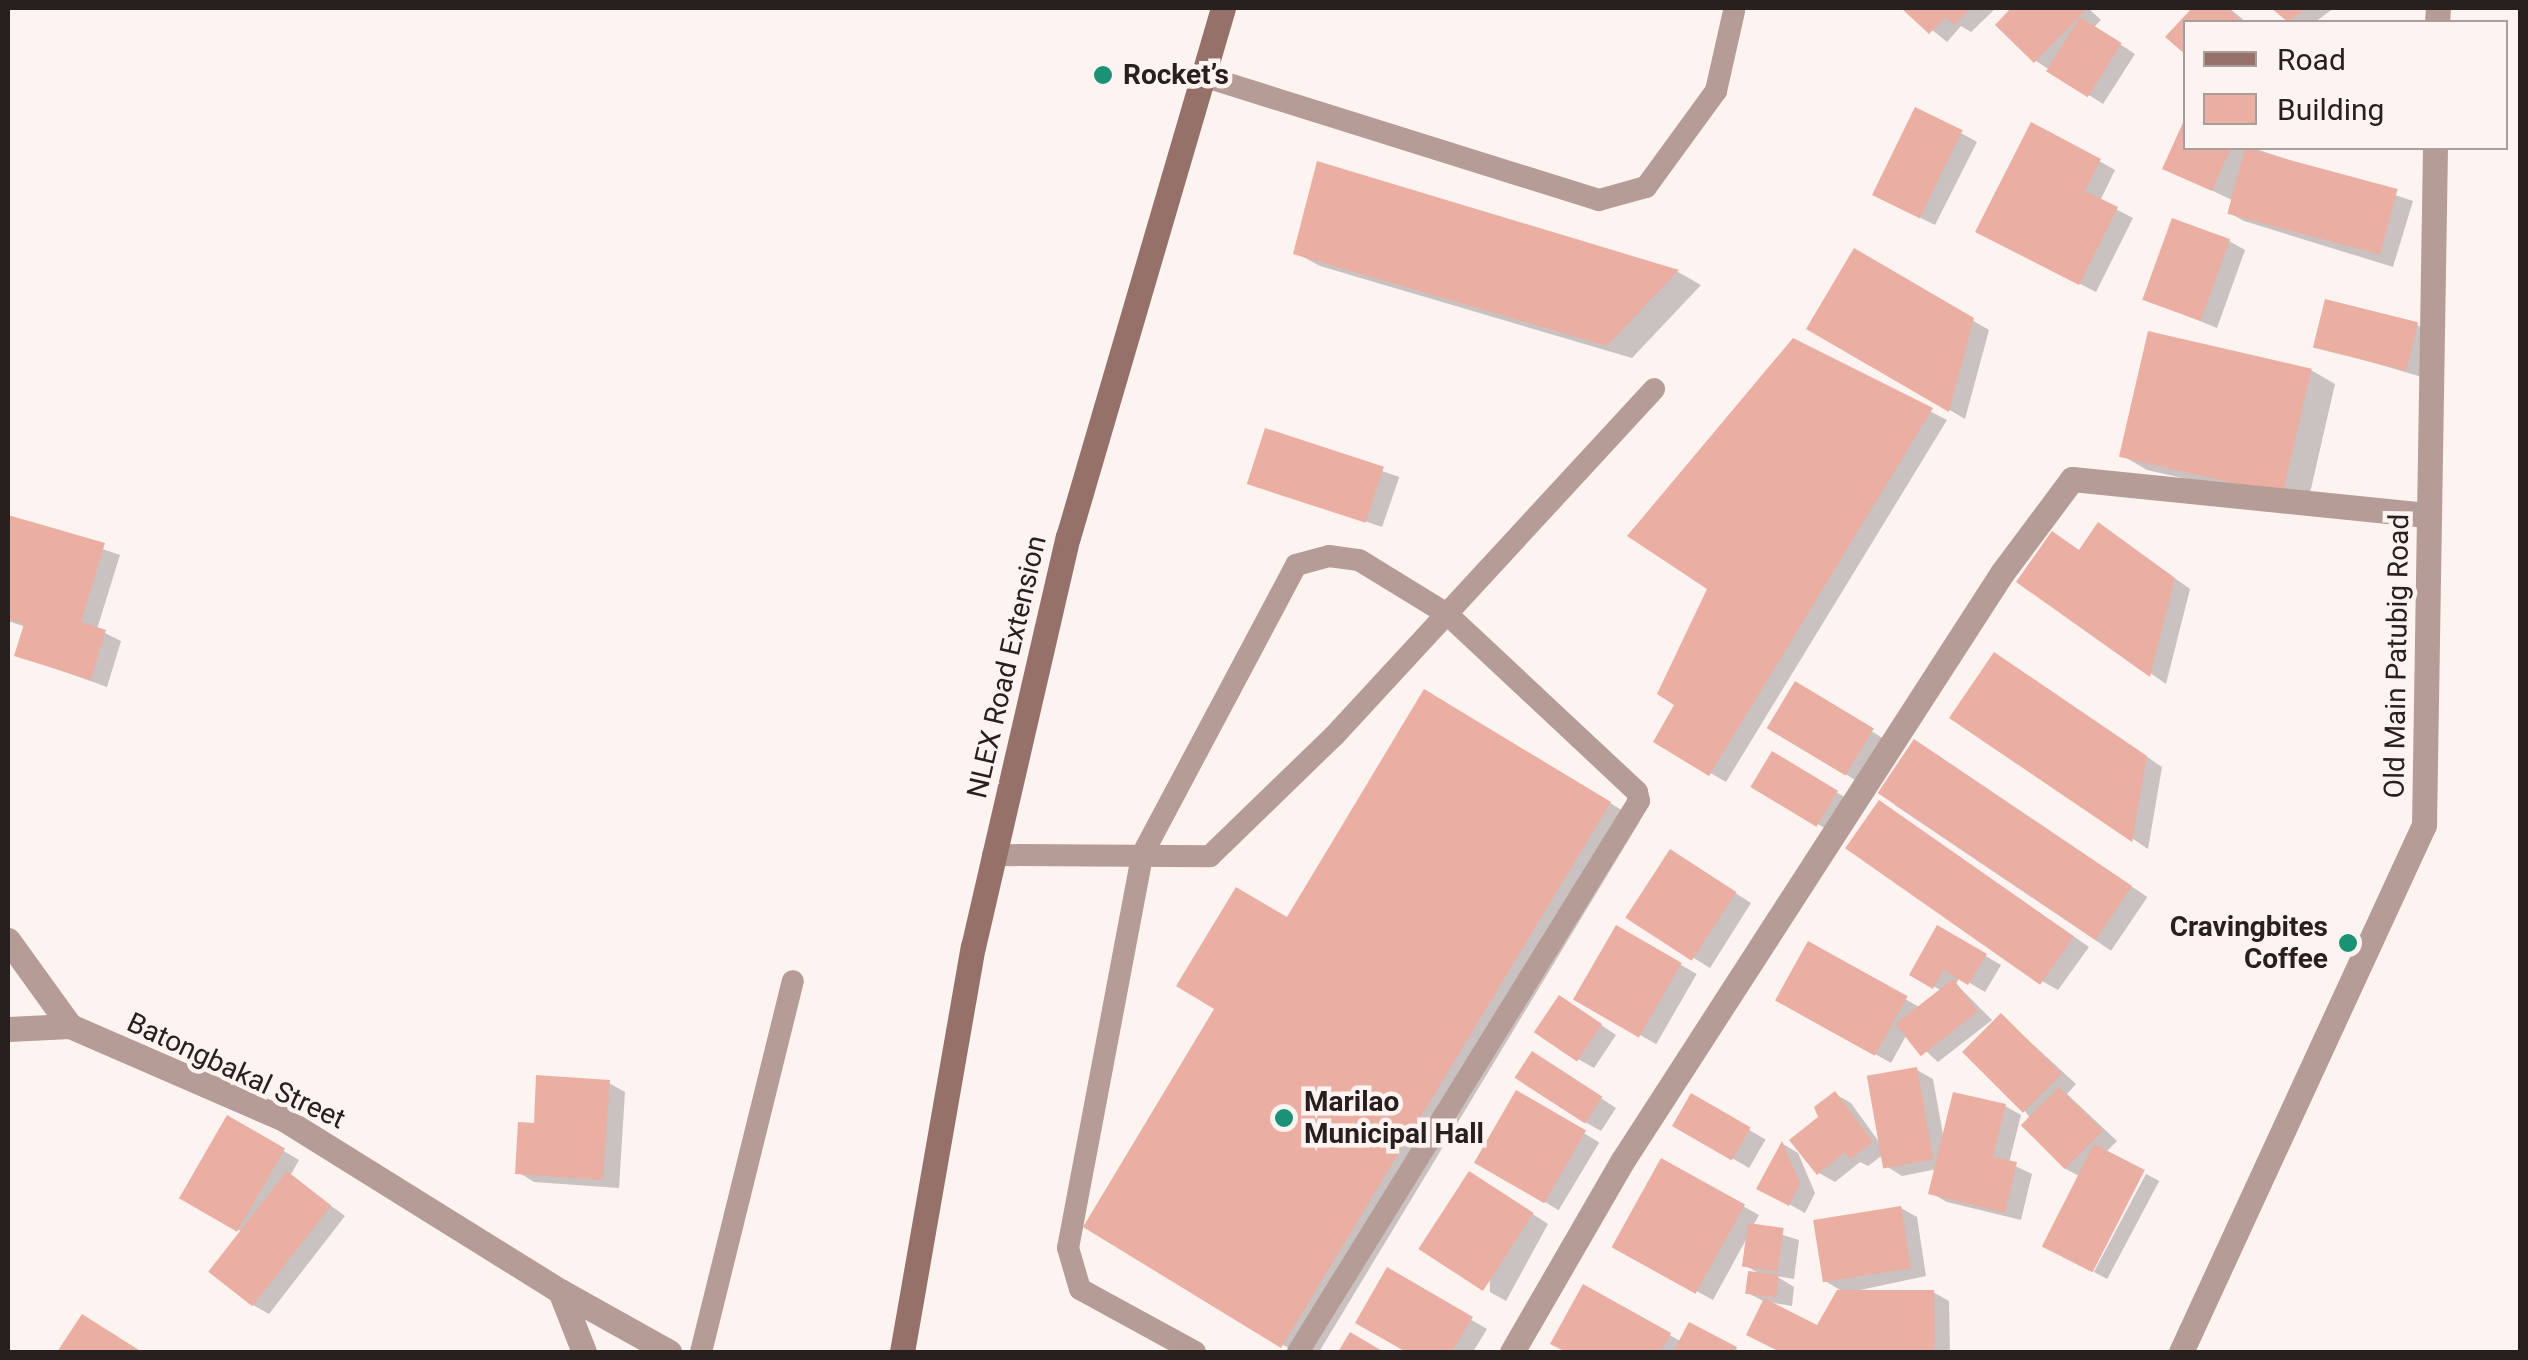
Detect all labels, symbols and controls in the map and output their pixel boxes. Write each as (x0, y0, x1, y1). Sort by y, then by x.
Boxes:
legend (2183, 20, 2508, 150)
text: Road (2277, 42, 2346, 77)
place label: Rocket’s (1123, 58, 1229, 92)
marker: Rocket’s (1092, 64, 1114, 86)
text: Building (2277, 92, 2384, 127)
street label: Old Main Patubig Road (2378, 513, 2416, 799)
street label: NLEX Road Extension (960, 532, 1054, 802)
place label: Cravingbites Coffee (2170, 910, 2328, 976)
marker: Cravingbites Coffee (2337, 932, 2359, 954)
street label: Batongbakal Street (122, 1006, 350, 1136)
place label: Marilao Municipal Hall (1304, 1085, 1484, 1151)
marker: Marilao Municipal Hall (1273, 1107, 1295, 1129)

